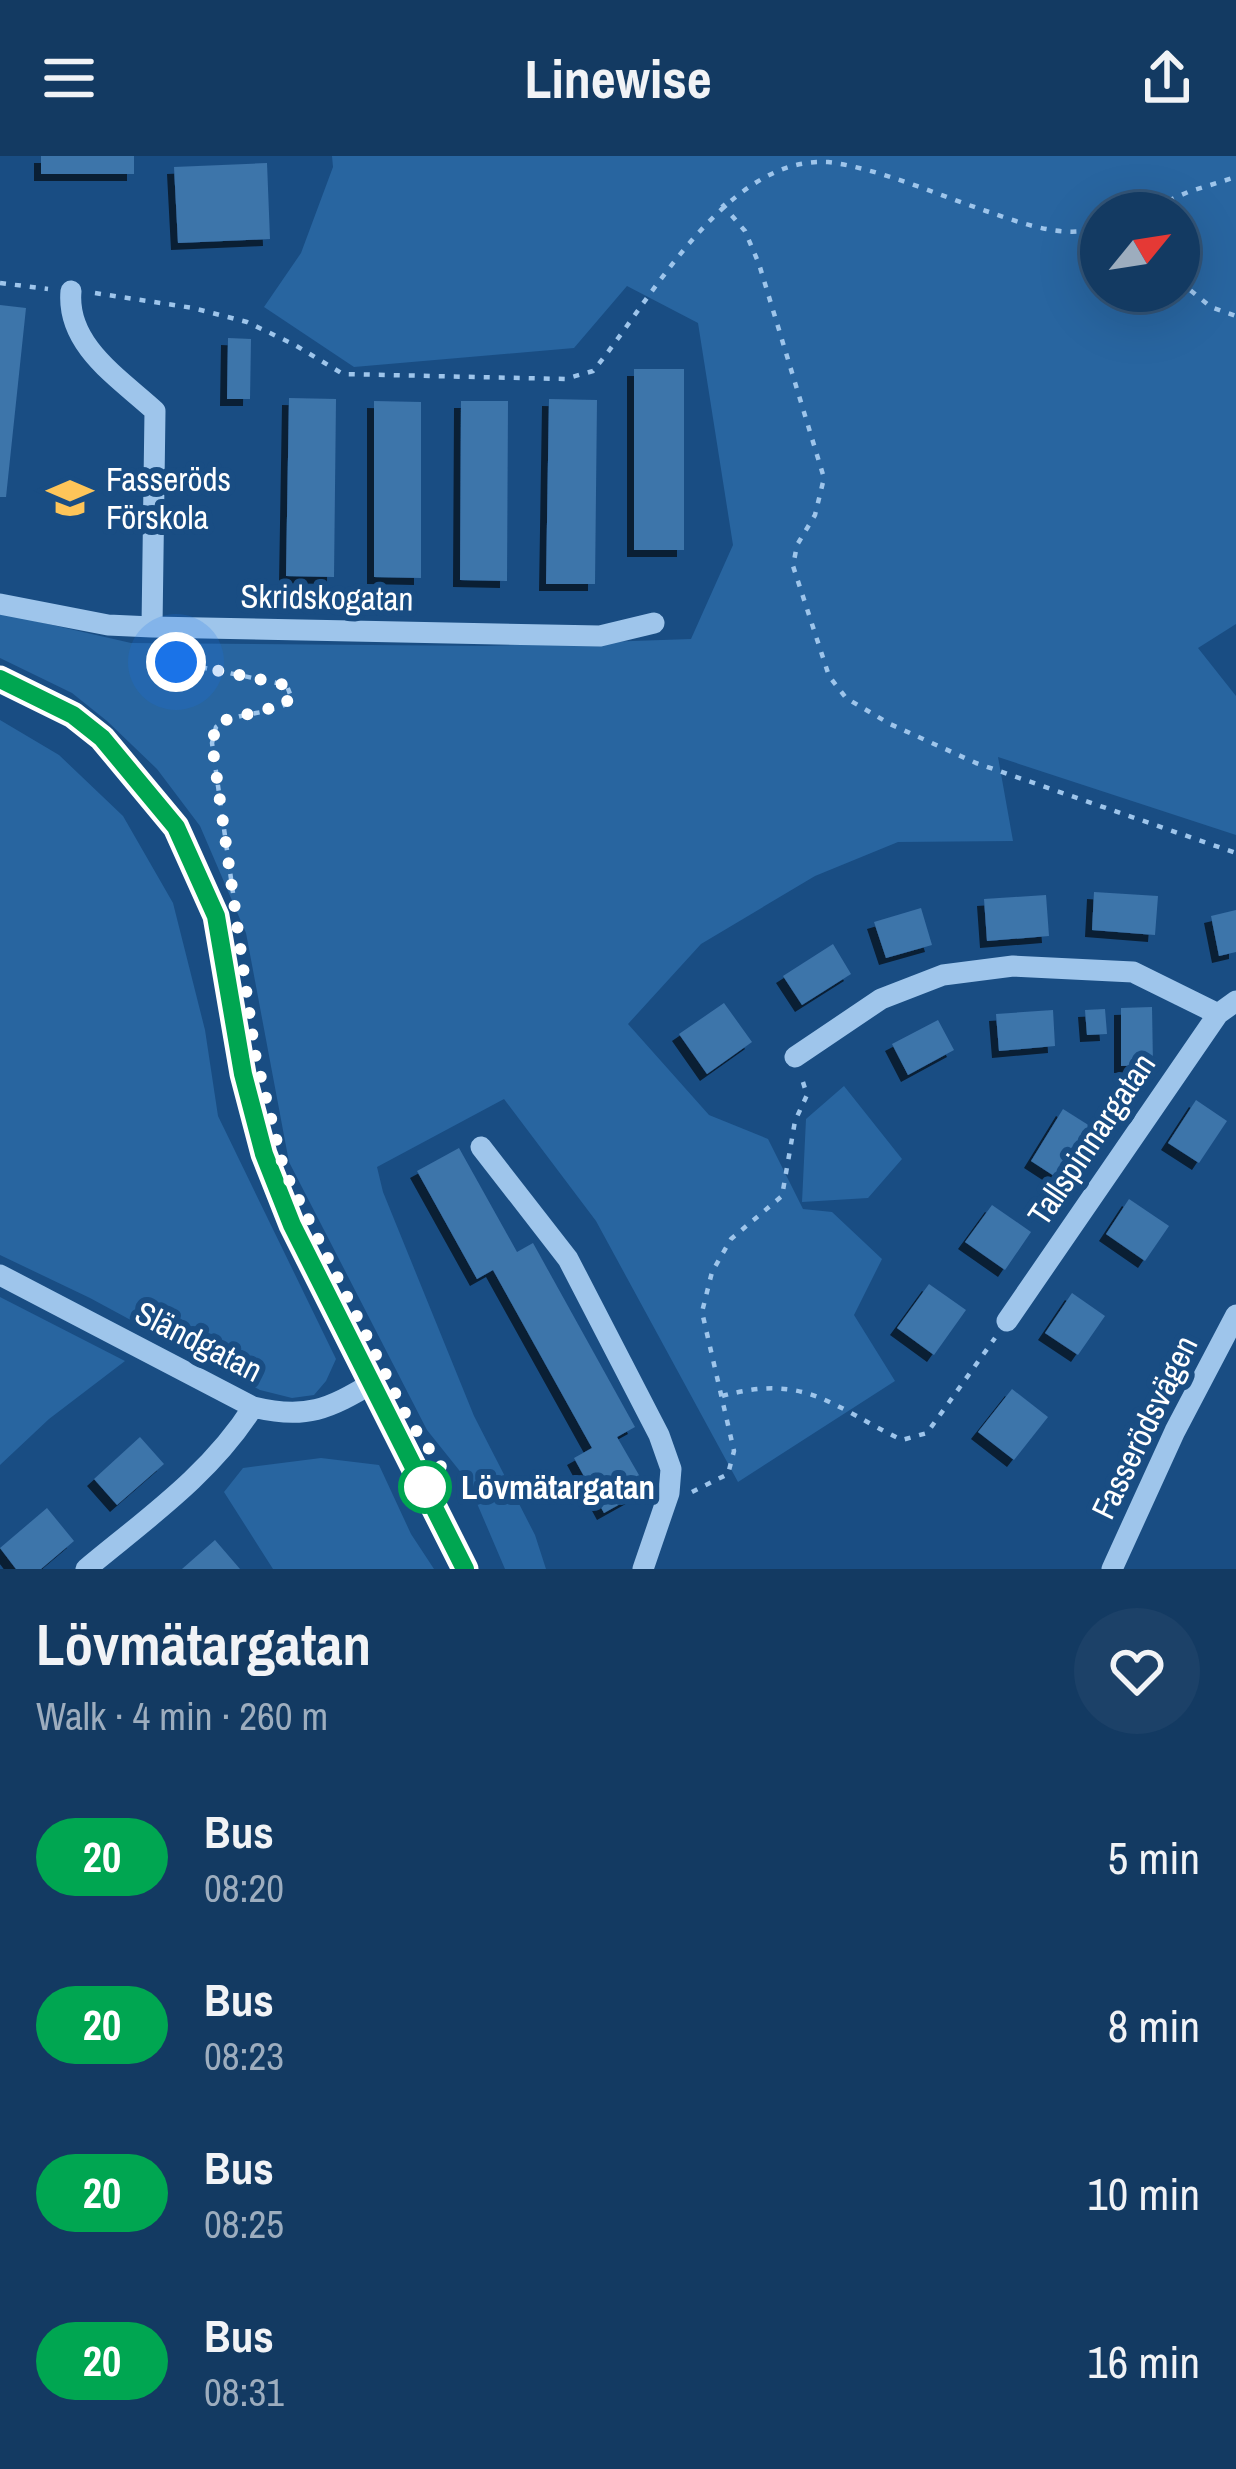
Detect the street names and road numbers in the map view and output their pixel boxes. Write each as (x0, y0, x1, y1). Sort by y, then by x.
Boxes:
street label: Skridskogatan (240, 573, 414, 621)
street label: Tallspinnargatan (1017, 1044, 1165, 1234)
street label: Sländgatan (128, 1290, 270, 1392)
street label: Fasserödsvägen (1081, 1328, 1207, 1526)

